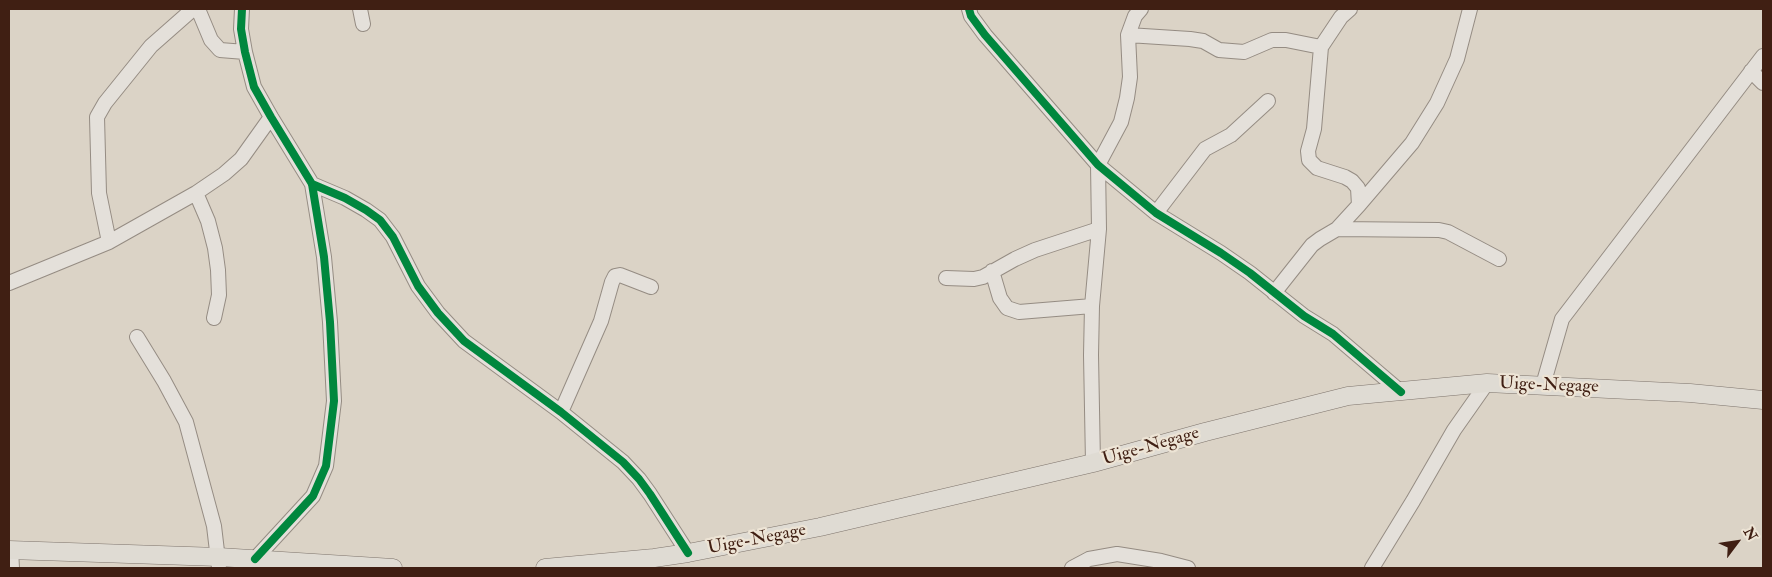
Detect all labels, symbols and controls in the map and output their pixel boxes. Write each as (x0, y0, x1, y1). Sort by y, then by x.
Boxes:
street label: Uige-Negage (1499, 373, 1599, 399)
street label: Uige-Negage (1100, 423, 1202, 471)
north arrow (1712, 517, 1762, 567)
street label: Uige-Negage (706, 520, 808, 560)
text: N (1740, 524, 1761, 544)

